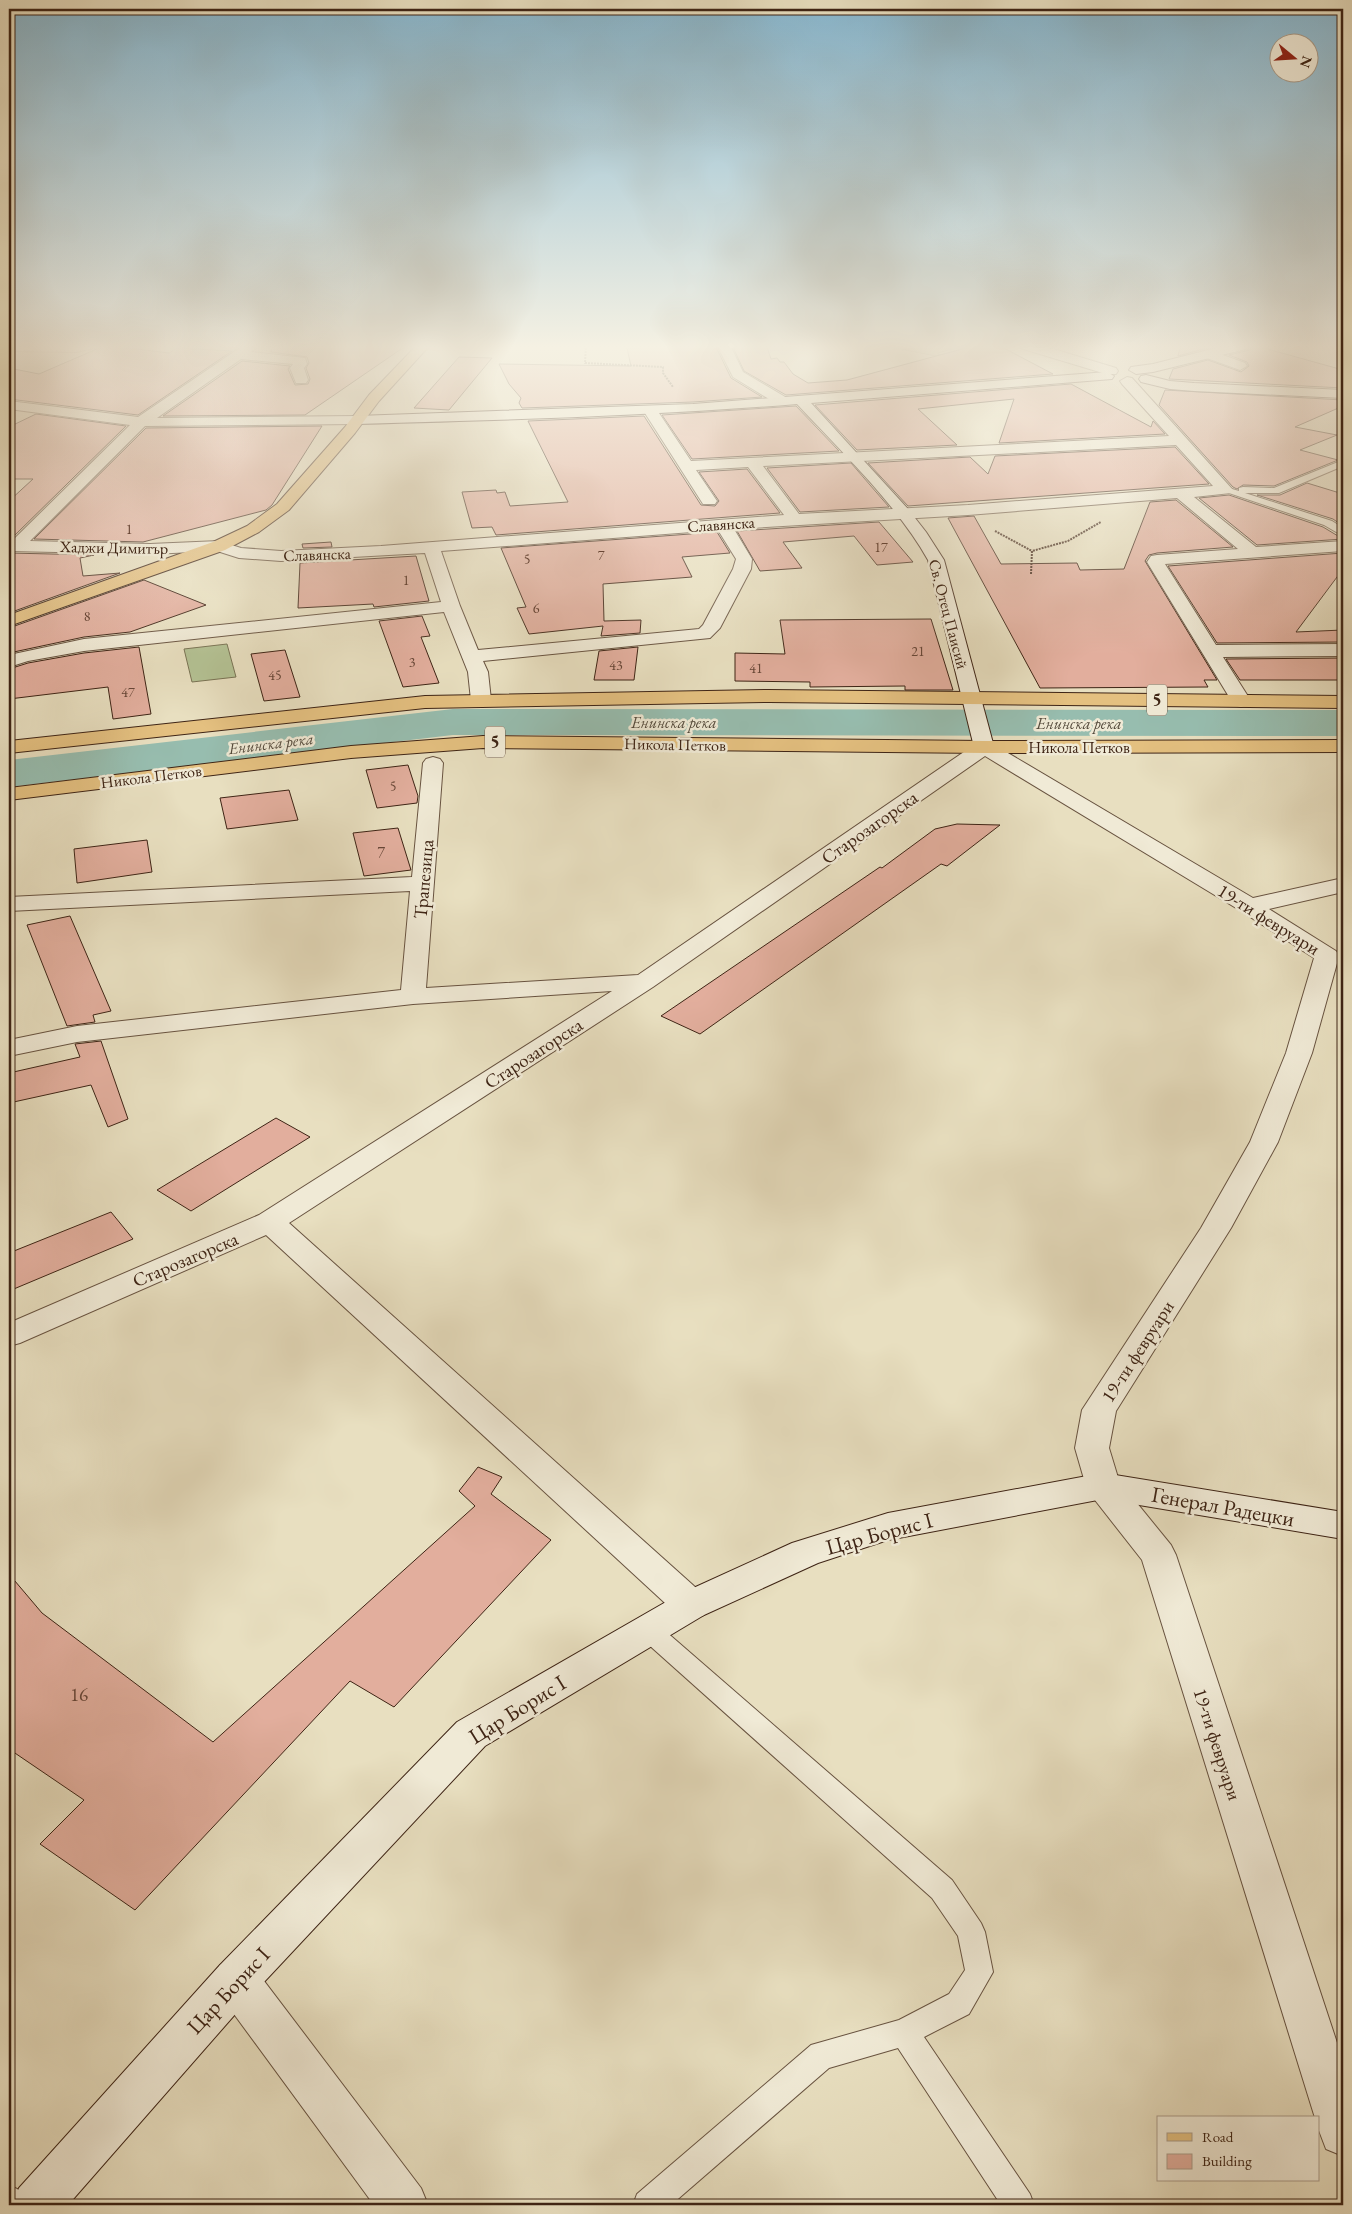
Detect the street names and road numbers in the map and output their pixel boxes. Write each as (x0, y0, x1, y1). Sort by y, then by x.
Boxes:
street label: Славянска (687, 512, 756, 537)
street label: Хаджи Димитър (59, 536, 168, 559)
street label: Славянска (283, 543, 352, 566)
street label: Св. Отец Паисий (924, 557, 973, 672)
road number: 5 (1147, 684, 1167, 716)
road number: 5 (485, 726, 505, 758)
street label: Никола Петков (624, 733, 726, 756)
street label: Никола Петков (1028, 737, 1130, 758)
street label: Никола Петков (99, 760, 203, 793)
street label: Старозагорска (816, 785, 923, 870)
street label: Трапезица (408, 838, 439, 920)
street label: 19-ти февруари (1213, 878, 1325, 961)
street label: Старозагорска (479, 1012, 588, 1095)
street label: Старозагорска (129, 1226, 242, 1293)
street label: 19-ти февруари (1095, 1296, 1180, 1407)
street label: Генерал Радецки (1149, 1480, 1297, 1533)
street label: Цар Борис I (823, 1505, 936, 1562)
street label: Цар Борис I (463, 1668, 572, 1751)
street label: 19-ти февруари (1188, 1685, 1247, 1803)
street label: Цар Борис I (180, 1940, 277, 2040)

